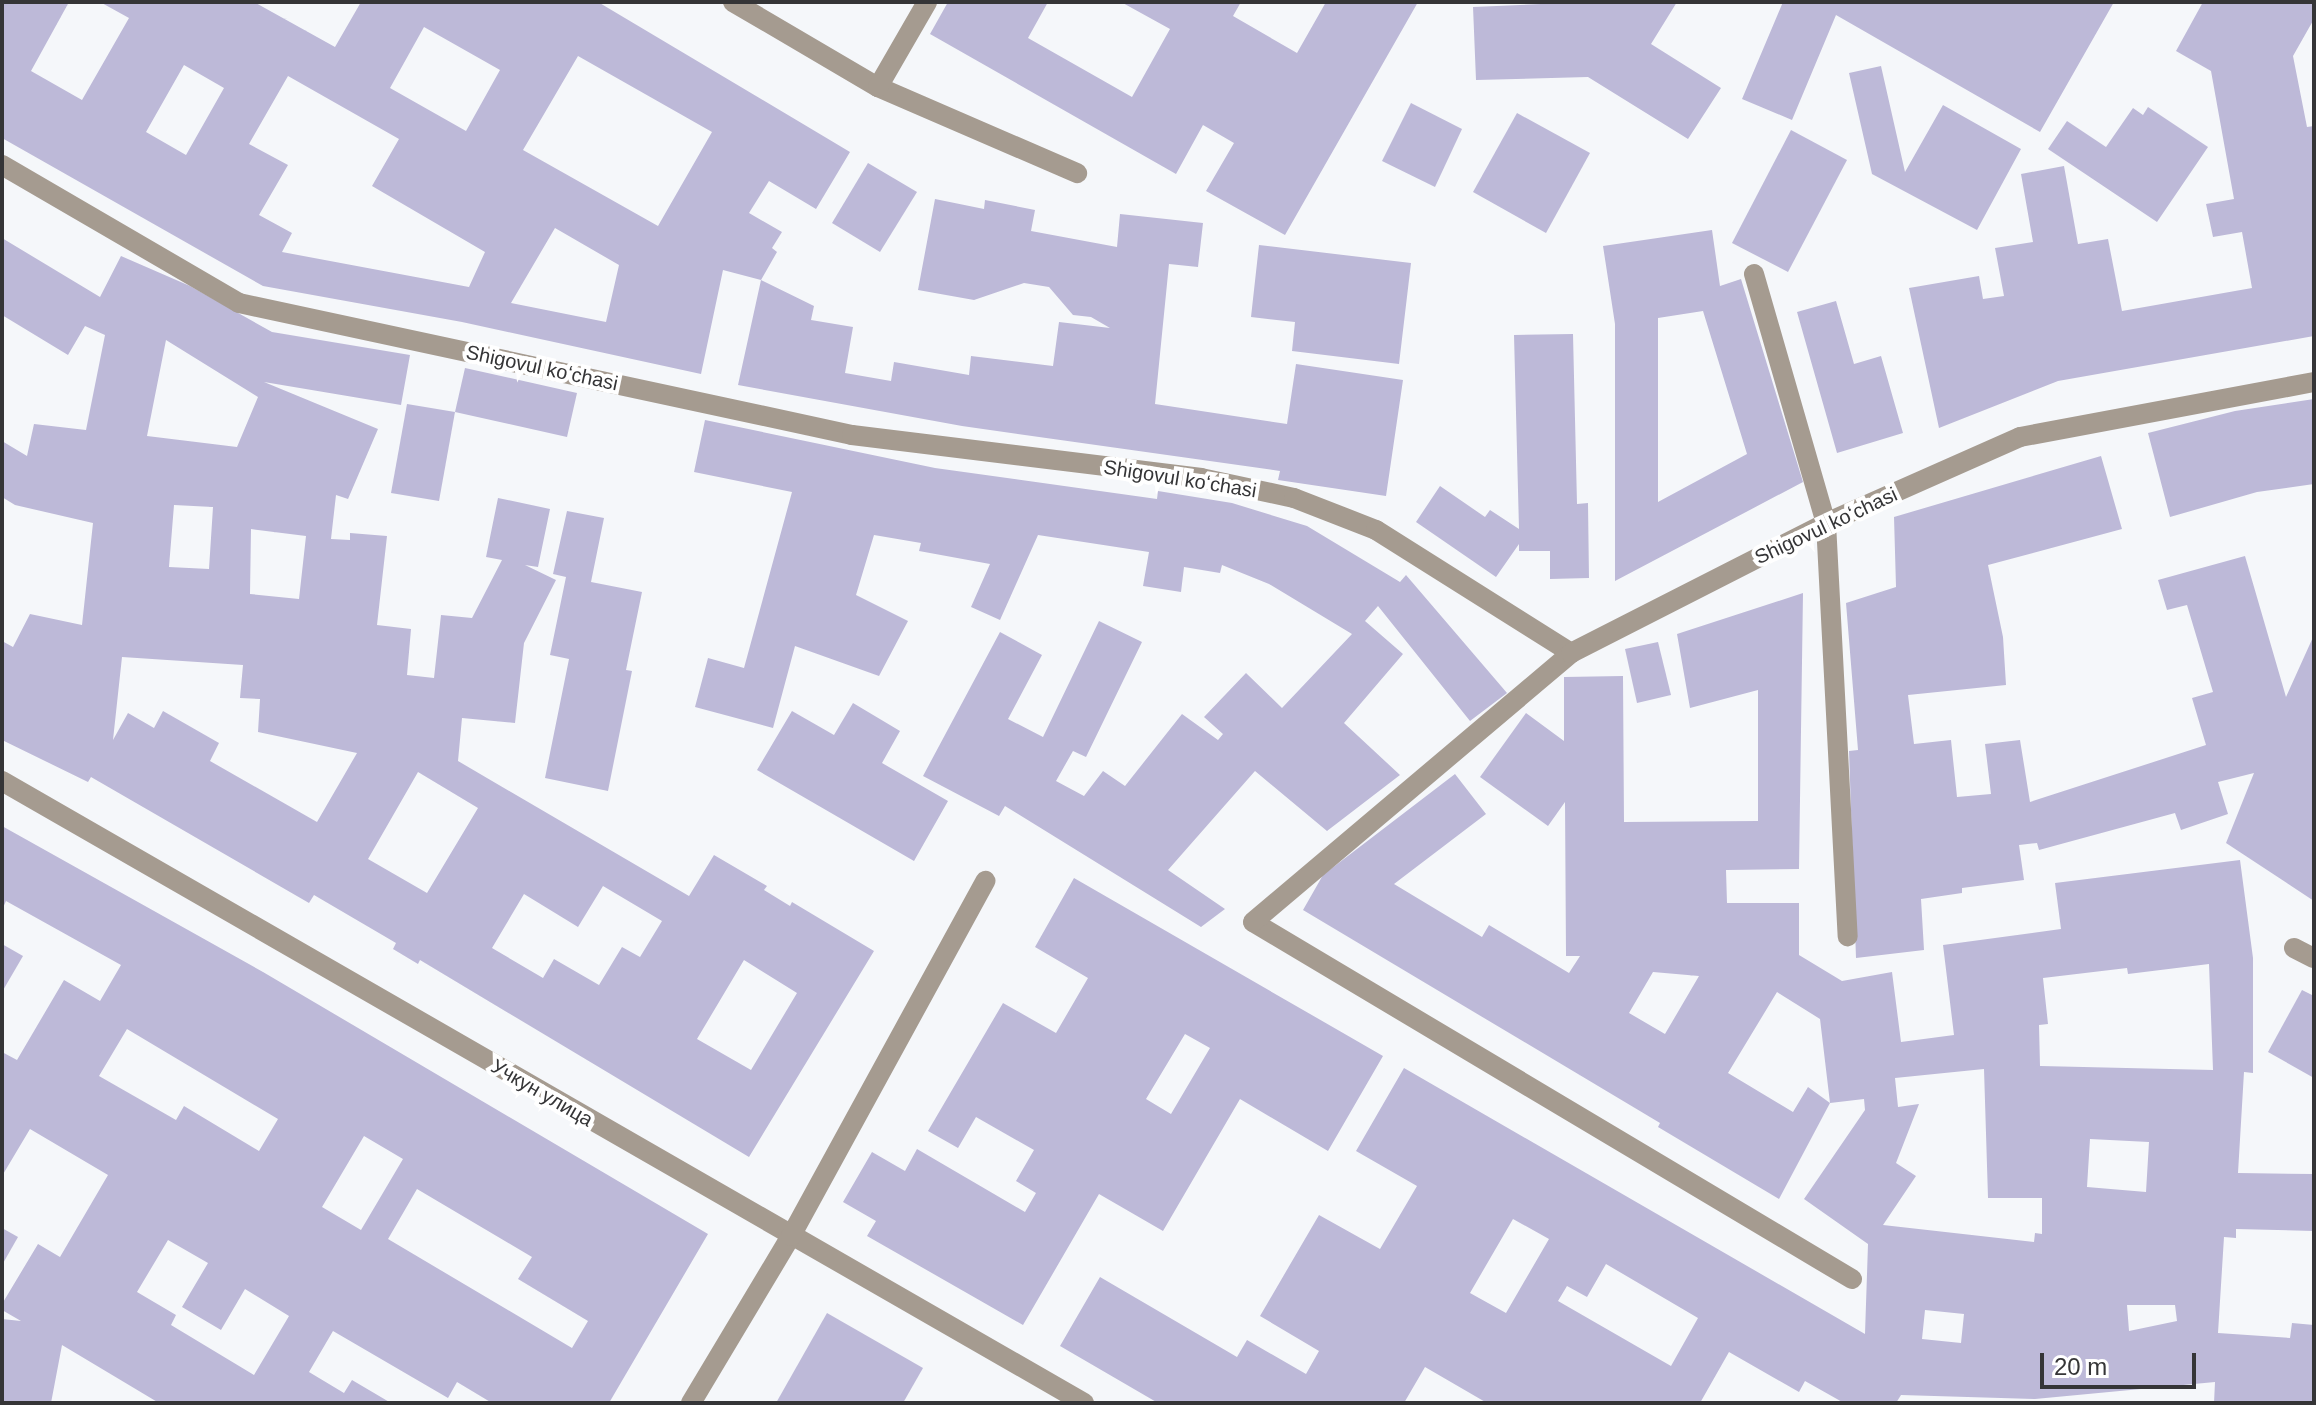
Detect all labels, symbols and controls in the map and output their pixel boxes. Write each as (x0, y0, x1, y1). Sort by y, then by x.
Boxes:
street label: Shigovul koʻchasi (464, 340, 620, 396)
street label: Shigovul koʻchasi (1102, 455, 1258, 503)
street label: Shigovul koʻchasi (1751, 482, 1901, 570)
street label: Учкун улица (487, 1054, 597, 1132)
scale bar (2044, 1337, 2200, 1387)
text: 20 m (2054, 1353, 2107, 1380)

